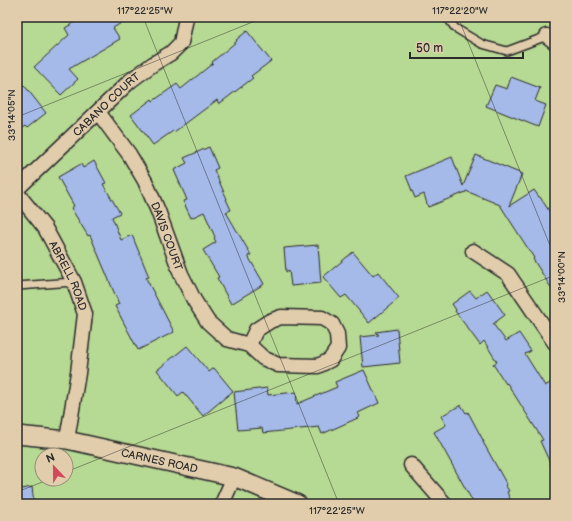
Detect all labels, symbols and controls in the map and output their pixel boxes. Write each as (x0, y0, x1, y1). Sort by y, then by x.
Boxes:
text: 117°22'25"W (117, 5, 173, 17)
text: 117°22'20"W (432, 5, 488, 17)
scale bar (410, 34, 523, 60)
text: 50 m (416, 41, 443, 56)
street label: CABANO COURT (70, 69, 142, 139)
text: 33°14'05"N (6, 89, 18, 141)
street label: DAVIS COURT (148, 200, 186, 273)
street label: ABRELL ROAD (47, 238, 90, 312)
text: 33°14'00"N (556, 251, 568, 303)
street label: CARNES ROAD (120, 446, 199, 475)
north arrow (34, 447, 74, 487)
text: N (44, 451, 57, 466)
text: 117°22'25"W (309, 505, 365, 517)

